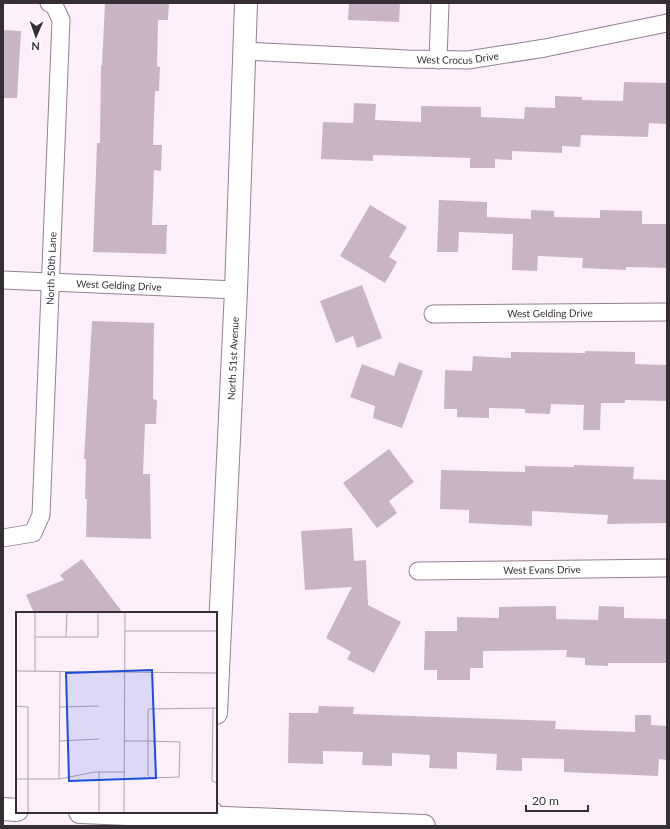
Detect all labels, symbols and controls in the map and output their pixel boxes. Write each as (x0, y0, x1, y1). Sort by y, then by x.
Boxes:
north arrow (16, 16, 56, 56)
text: N (31, 40, 40, 53)
street label: West Crocus Drive (416, 49, 500, 66)
street label: North 50th Lane (44, 232, 58, 305)
street label: West Gelding Drive (76, 277, 162, 293)
street label: West Gelding Drive (507, 307, 593, 319)
street label: North 51st Avenue (225, 316, 241, 400)
street label: West Evans Drive (503, 563, 581, 576)
inset map (16, 612, 217, 813)
scale bar (526, 787, 588, 813)
text: 20 m (532, 793, 559, 808)

